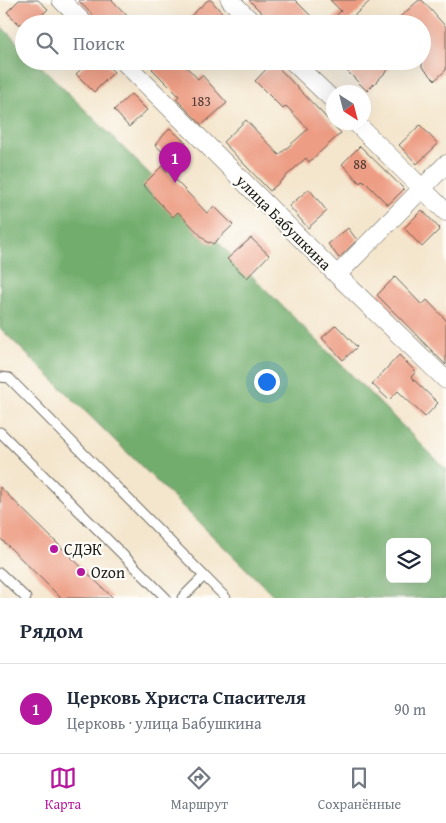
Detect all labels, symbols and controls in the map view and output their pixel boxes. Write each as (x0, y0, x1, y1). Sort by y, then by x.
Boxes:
search box (15, 15, 431, 70)
icon: search (33, 29, 61, 57)
text: Поиск (73, 29, 125, 57)
north arrow (326, 85, 371, 130)
house number: 183 (191, 91, 211, 111)
pin: 1 (159, 142, 191, 183)
house number: 88 (353, 154, 367, 174)
street label: улица Бабушкина (230, 168, 338, 276)
your location (254, 369, 280, 395)
place label: СДЭК (64, 537, 102, 561)
map controls (386, 538, 431, 583)
button: layers (386, 538, 431, 583)
marker: СДЭК (48, 543, 60, 555)
place label: Ozon (91, 560, 125, 584)
marker: Ozon (75, 566, 87, 578)
text: Рядом (20, 615, 83, 646)
text: Церковь Христа Спасителя (67, 683, 306, 711)
text: 1 (32, 697, 40, 721)
text: 90 m (394, 697, 426, 721)
text: Церковь · улица Бабушкина (67, 711, 262, 735)
tab: Карта (45, 764, 81, 814)
tab: Маршрут (171, 764, 228, 814)
tab: Сохранённые (318, 764, 401, 814)

